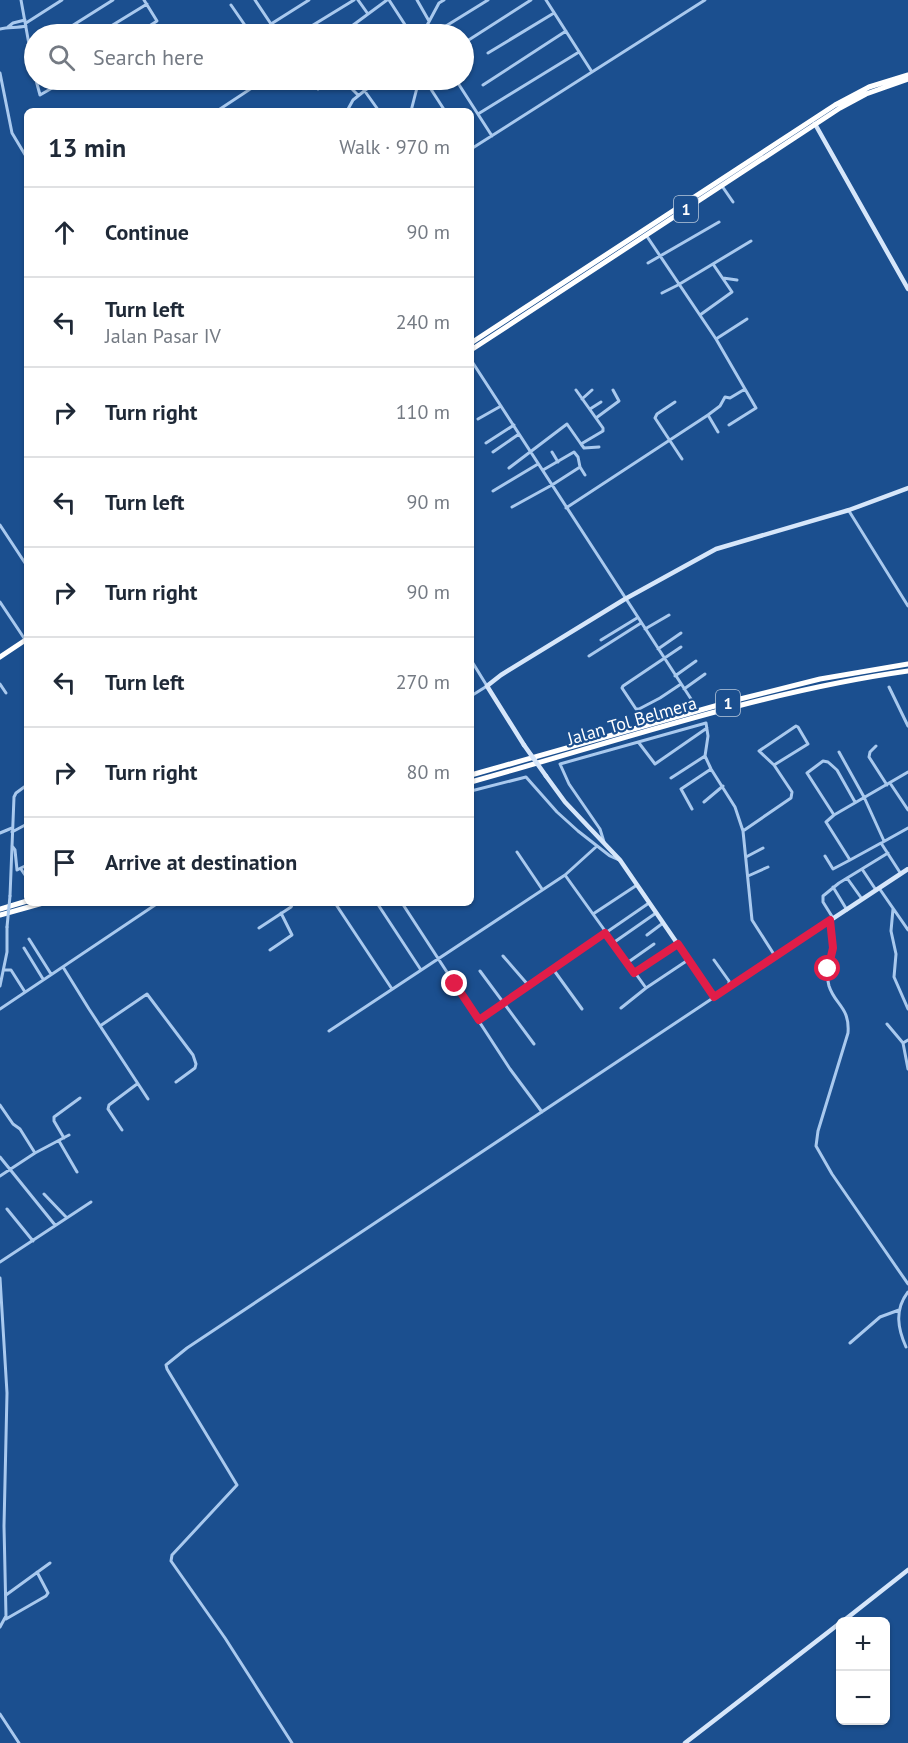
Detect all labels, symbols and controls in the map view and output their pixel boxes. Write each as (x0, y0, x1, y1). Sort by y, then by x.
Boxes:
search box (24, 24, 474, 90)
icon: search (45, 41, 78, 74)
text: Search here (93, 43, 204, 71)
text: 13 min (48, 131, 126, 164)
text: Walk · 970 m (339, 134, 450, 160)
road number: 1 (674, 196, 698, 222)
icon: ahead (48, 216, 81, 249)
text: Continue (105, 218, 189, 246)
text: 90 m (407, 219, 450, 245)
text: Turn left (105, 295, 185, 323)
icon: left (48, 306, 81, 339)
text: 240 m (396, 309, 450, 335)
text: Jalan Pasar IV (105, 323, 221, 349)
icon: right (48, 396, 81, 429)
text: Turn right (105, 398, 197, 426)
text: 110 m (396, 399, 450, 425)
icon: left (48, 486, 81, 519)
text: Turn left (105, 488, 185, 516)
text: 90 m (407, 489, 450, 515)
icon: right (48, 576, 81, 609)
text: Turn right (105, 578, 197, 606)
text: 90 m (407, 579, 450, 605)
icon: left (48, 666, 81, 699)
text: Turn left (105, 668, 185, 696)
text: 270 m (396, 669, 450, 695)
road number: 1 (716, 690, 740, 716)
street label: Jalan Tol Belmera (564, 691, 699, 750)
icon: right (48, 756, 81, 789)
text: Turn right (105, 758, 197, 786)
text: 80 m (407, 759, 450, 785)
icon: arrive (48, 846, 81, 879)
text: Arrive at destination (105, 848, 297, 876)
route start (814, 955, 840, 981)
route end (441, 970, 467, 996)
map controls (836, 1617, 890, 1725)
button: + (836, 1617, 890, 1671)
button: − (836, 1671, 890, 1725)

